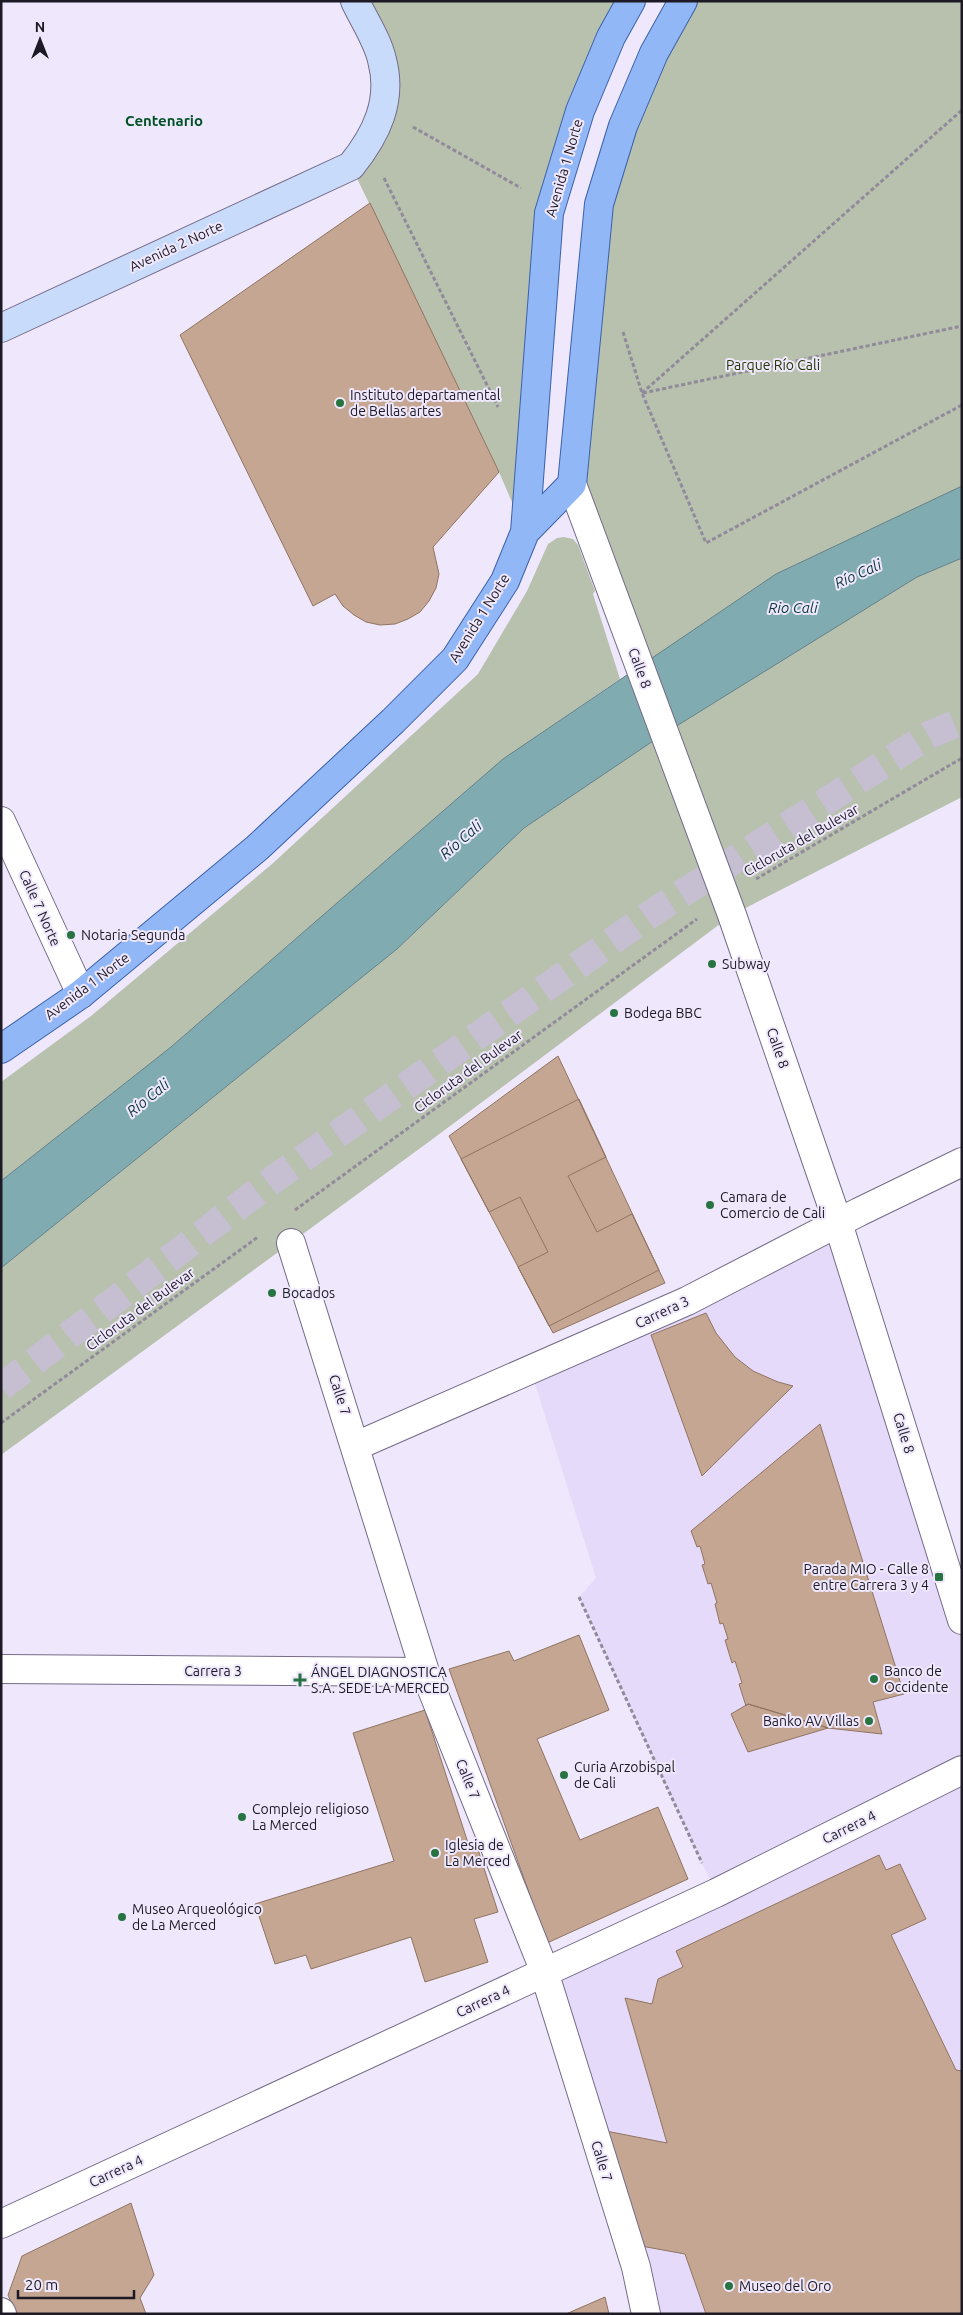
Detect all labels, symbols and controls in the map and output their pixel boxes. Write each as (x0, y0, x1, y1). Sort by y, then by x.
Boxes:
north arrow (15, 15, 65, 65)
text: N (35, 19, 45, 35)
district label: Centenario (125, 112, 203, 129)
street label: Avenida 1 Norte (542, 117, 586, 219)
street label: Avenida 2 Norte (127, 217, 225, 275)
park label: Parque Río Cali (726, 357, 820, 373)
place label: Instituto departamental de Bellas artes (350, 387, 501, 419)
marker: Instituto departamental de Bellas artes (334, 397, 346, 409)
water label: Río Cali (832, 555, 885, 591)
street label: Avenida 1 Norte (445, 571, 513, 665)
water label: Rio Cali (768, 599, 819, 616)
street label: Calle 8 (625, 646, 655, 691)
street label: Cicloruta del Bulevar (741, 800, 862, 879)
water label: Río Cali (436, 816, 486, 862)
street label: Calle 7 Norte (16, 867, 64, 949)
place label: Notaria Segunda (81, 927, 185, 943)
marker: Notaria Segunda (65, 929, 77, 941)
street label: Avenida 1 Norte (42, 949, 132, 1023)
place label: Subway (722, 956, 771, 972)
marker: Subway (706, 958, 718, 970)
place label: Bodega BBC (624, 1005, 702, 1021)
marker: Bodega BBC (608, 1007, 620, 1019)
street label: Cicloruta del Bulevar (411, 1026, 526, 1116)
street label: Calle 8 (764, 1026, 792, 1071)
water label: Río Cali (123, 1075, 173, 1120)
place label: Camara de Comercio de Cali (720, 1189, 825, 1221)
marker: Camara de Comercio de Cali (704, 1199, 716, 1211)
street label: Cicloruta del Bulevar (83, 1264, 198, 1354)
place label: Bocados (282, 1285, 335, 1301)
marker: Bocados (266, 1287, 278, 1299)
street label: Carrera 3 (632, 1293, 692, 1331)
street label: Calle 7 (326, 1373, 354, 1417)
street label: Calle 8 (890, 1411, 918, 1455)
place label: Parada MIO - Calle 8 entre Carrera 3 y 4 (803, 1561, 929, 1593)
marker: Parada MIO - Calle 8 entre Carrera 3 y 4 (933, 1571, 945, 1583)
street label: Carrera 3 (184, 1663, 242, 1679)
place label: ÁNGEL DIAGNOSTICA S.A. SEDE LA MERCED (311, 1663, 450, 1696)
place label: Banco de Occidente (884, 1663, 948, 1695)
marker: ÁNGEL DIAGNOSTICA S.A. SEDE LA MERCED (293, 1673, 307, 1687)
marker: Banco de Occidente (868, 1673, 880, 1685)
place label: Banko AV Villas (763, 1713, 859, 1729)
marker: Banko AV Villas (863, 1715, 875, 1727)
street label: Calle 7 (453, 1757, 483, 1801)
place label: Curia Arzobispal de Cali (574, 1759, 676, 1791)
marker: Curia Arzobispal de Cali (558, 1769, 570, 1781)
place label: Complejo religioso La Merced (252, 1801, 369, 1833)
street label: Carrera 4 (820, 1807, 879, 1847)
marker: Complejo religioso La Merced (236, 1811, 248, 1823)
place label: Iglesia de La Merced (445, 1837, 510, 1869)
marker: Iglesia de La Merced (429, 1847, 441, 1859)
place label: Museo Arqueológico de La Merced (132, 1901, 262, 1933)
marker: Museo Arqueológico de La Merced (116, 1911, 128, 1923)
street label: Carrera 4 (453, 1982, 513, 2020)
street label: Calle 7 (588, 2139, 616, 2183)
street label: Carrera 4 (86, 2152, 146, 2190)
scale bar (18, 2268, 134, 2300)
text: 20 m (25, 2276, 58, 2293)
place label: Museo del Oro (739, 2278, 832, 2294)
marker: Museo del Oro (723, 2280, 735, 2292)

